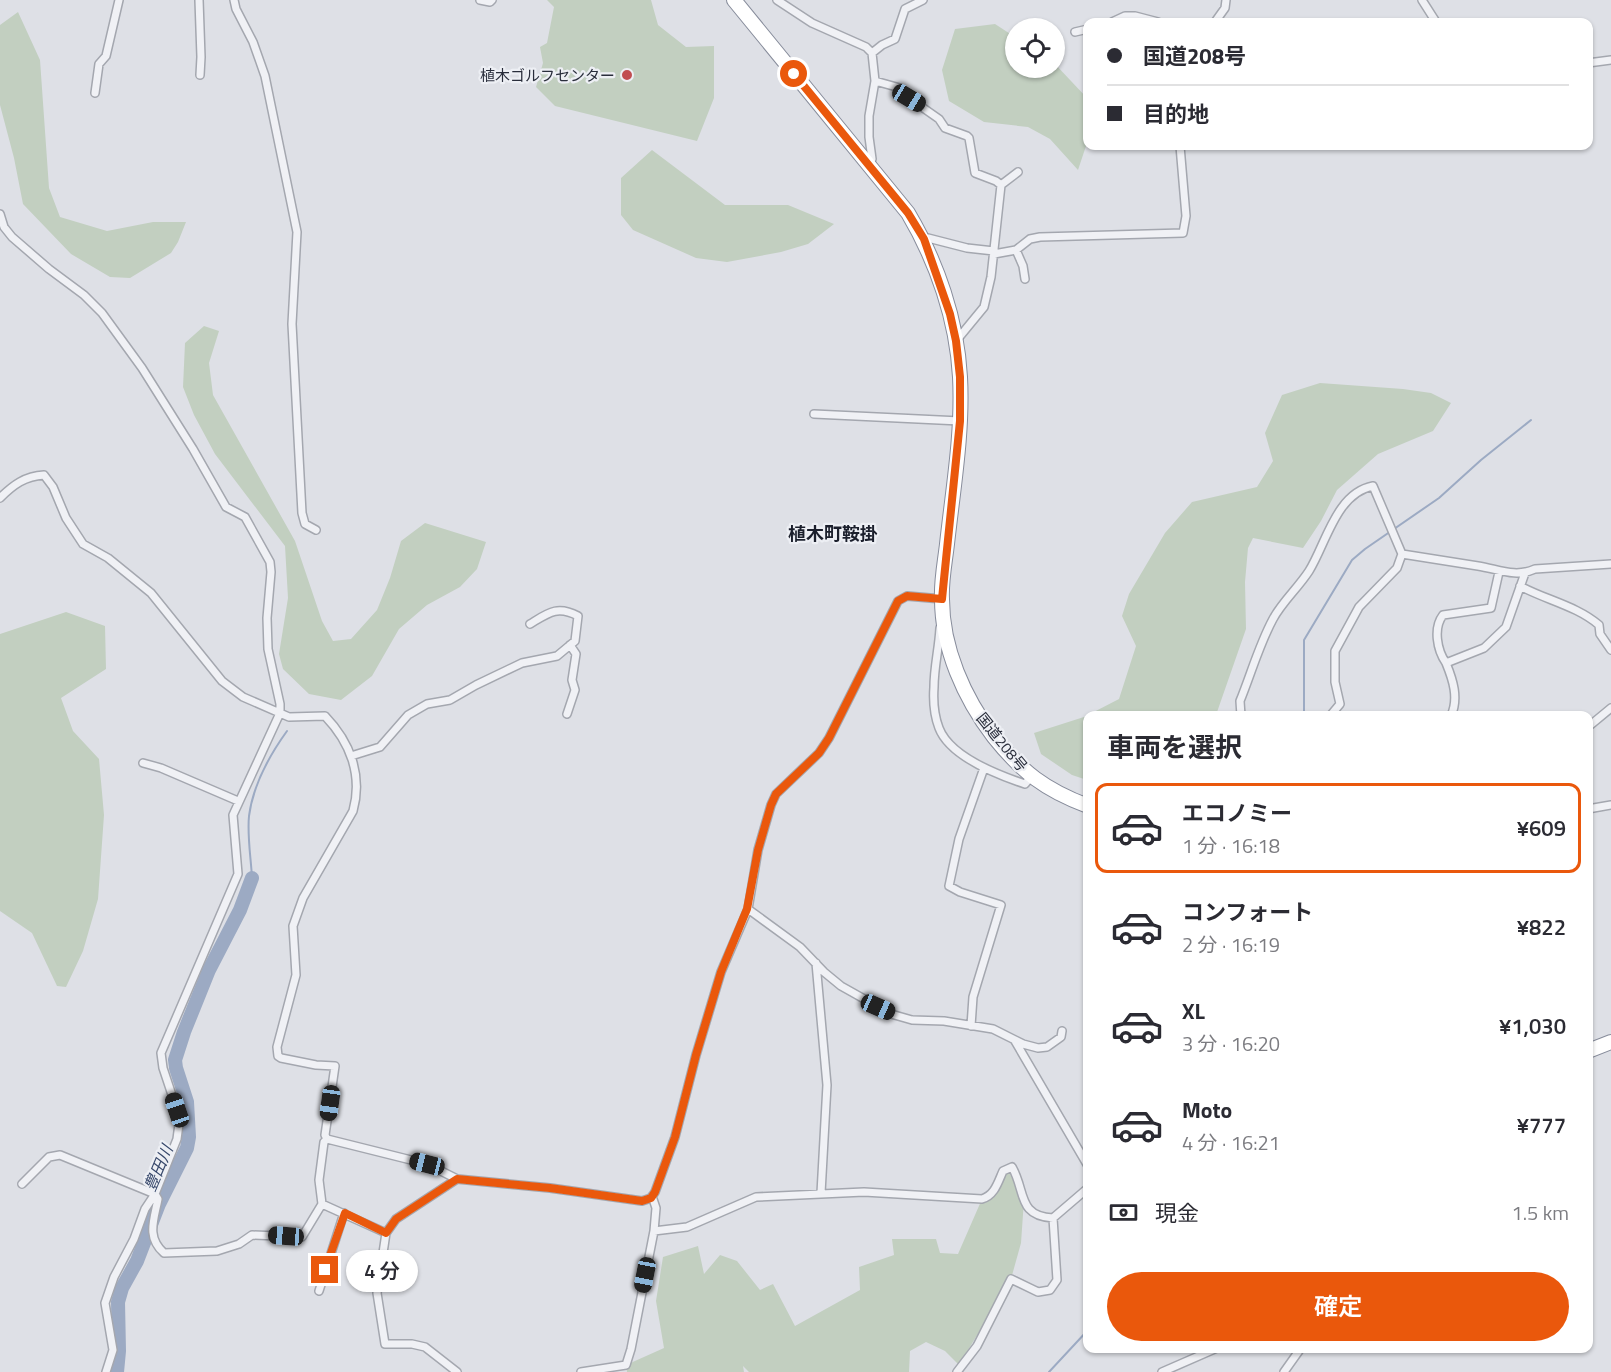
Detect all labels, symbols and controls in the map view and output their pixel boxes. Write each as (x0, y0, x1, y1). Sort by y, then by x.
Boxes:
map controls (1005, 18, 1065, 78)
button: locate (1005, 18, 1065, 78)
text: 国道208号 (1143, 39, 1246, 73)
route start (780, 60, 807, 87)
place label: 植木ゴルフセンター (480, 64, 615, 87)
marker: 植木ゴルフセンター (620, 68, 634, 82)
car (889, 81, 929, 115)
text: 目的地 (1143, 97, 1209, 131)
district label: 植木町鞍掛 (788, 520, 878, 547)
street label: 国道208号 (971, 707, 1033, 777)
text: 車両を選択 (1107, 726, 1242, 767)
text: エコノミー (1182, 796, 1292, 830)
icon: car (1110, 801, 1164, 855)
text: ¥609 (1517, 811, 1566, 845)
text: 1 分 · 16:18 (1182, 830, 1280, 861)
text: コンフォート (1182, 895, 1313, 929)
icon: car (1110, 900, 1164, 954)
text: ¥822 (1517, 910, 1566, 944)
text: 2 分 · 16:19 (1182, 929, 1280, 960)
car (858, 991, 898, 1023)
text: XL (1182, 994, 1205, 1028)
icon: car (1110, 999, 1164, 1053)
text: ¥1,030 (1499, 1009, 1566, 1043)
text: 3 分 · 16:20 (1182, 1028, 1280, 1059)
car (319, 1084, 341, 1122)
car (163, 1090, 191, 1130)
text: Moto (1182, 1093, 1232, 1127)
icon: car (1110, 1098, 1164, 1152)
text: ¥777 (1517, 1108, 1566, 1142)
text: 4 分 · 16:21 (1182, 1127, 1280, 1158)
water label: 豊田川 (138, 1139, 179, 1195)
car (407, 1151, 447, 1177)
icon: cash (1107, 1196, 1140, 1229)
text: 現金 (1155, 1196, 1199, 1230)
text: 1.5 km (1512, 1197, 1569, 1228)
car (267, 1226, 305, 1246)
callout: 4 分 (346, 1249, 418, 1291)
text: 4 分 (364, 1255, 400, 1286)
route end (311, 1256, 338, 1283)
car (633, 1256, 657, 1294)
button: 確定 (1107, 1272, 1569, 1341)

